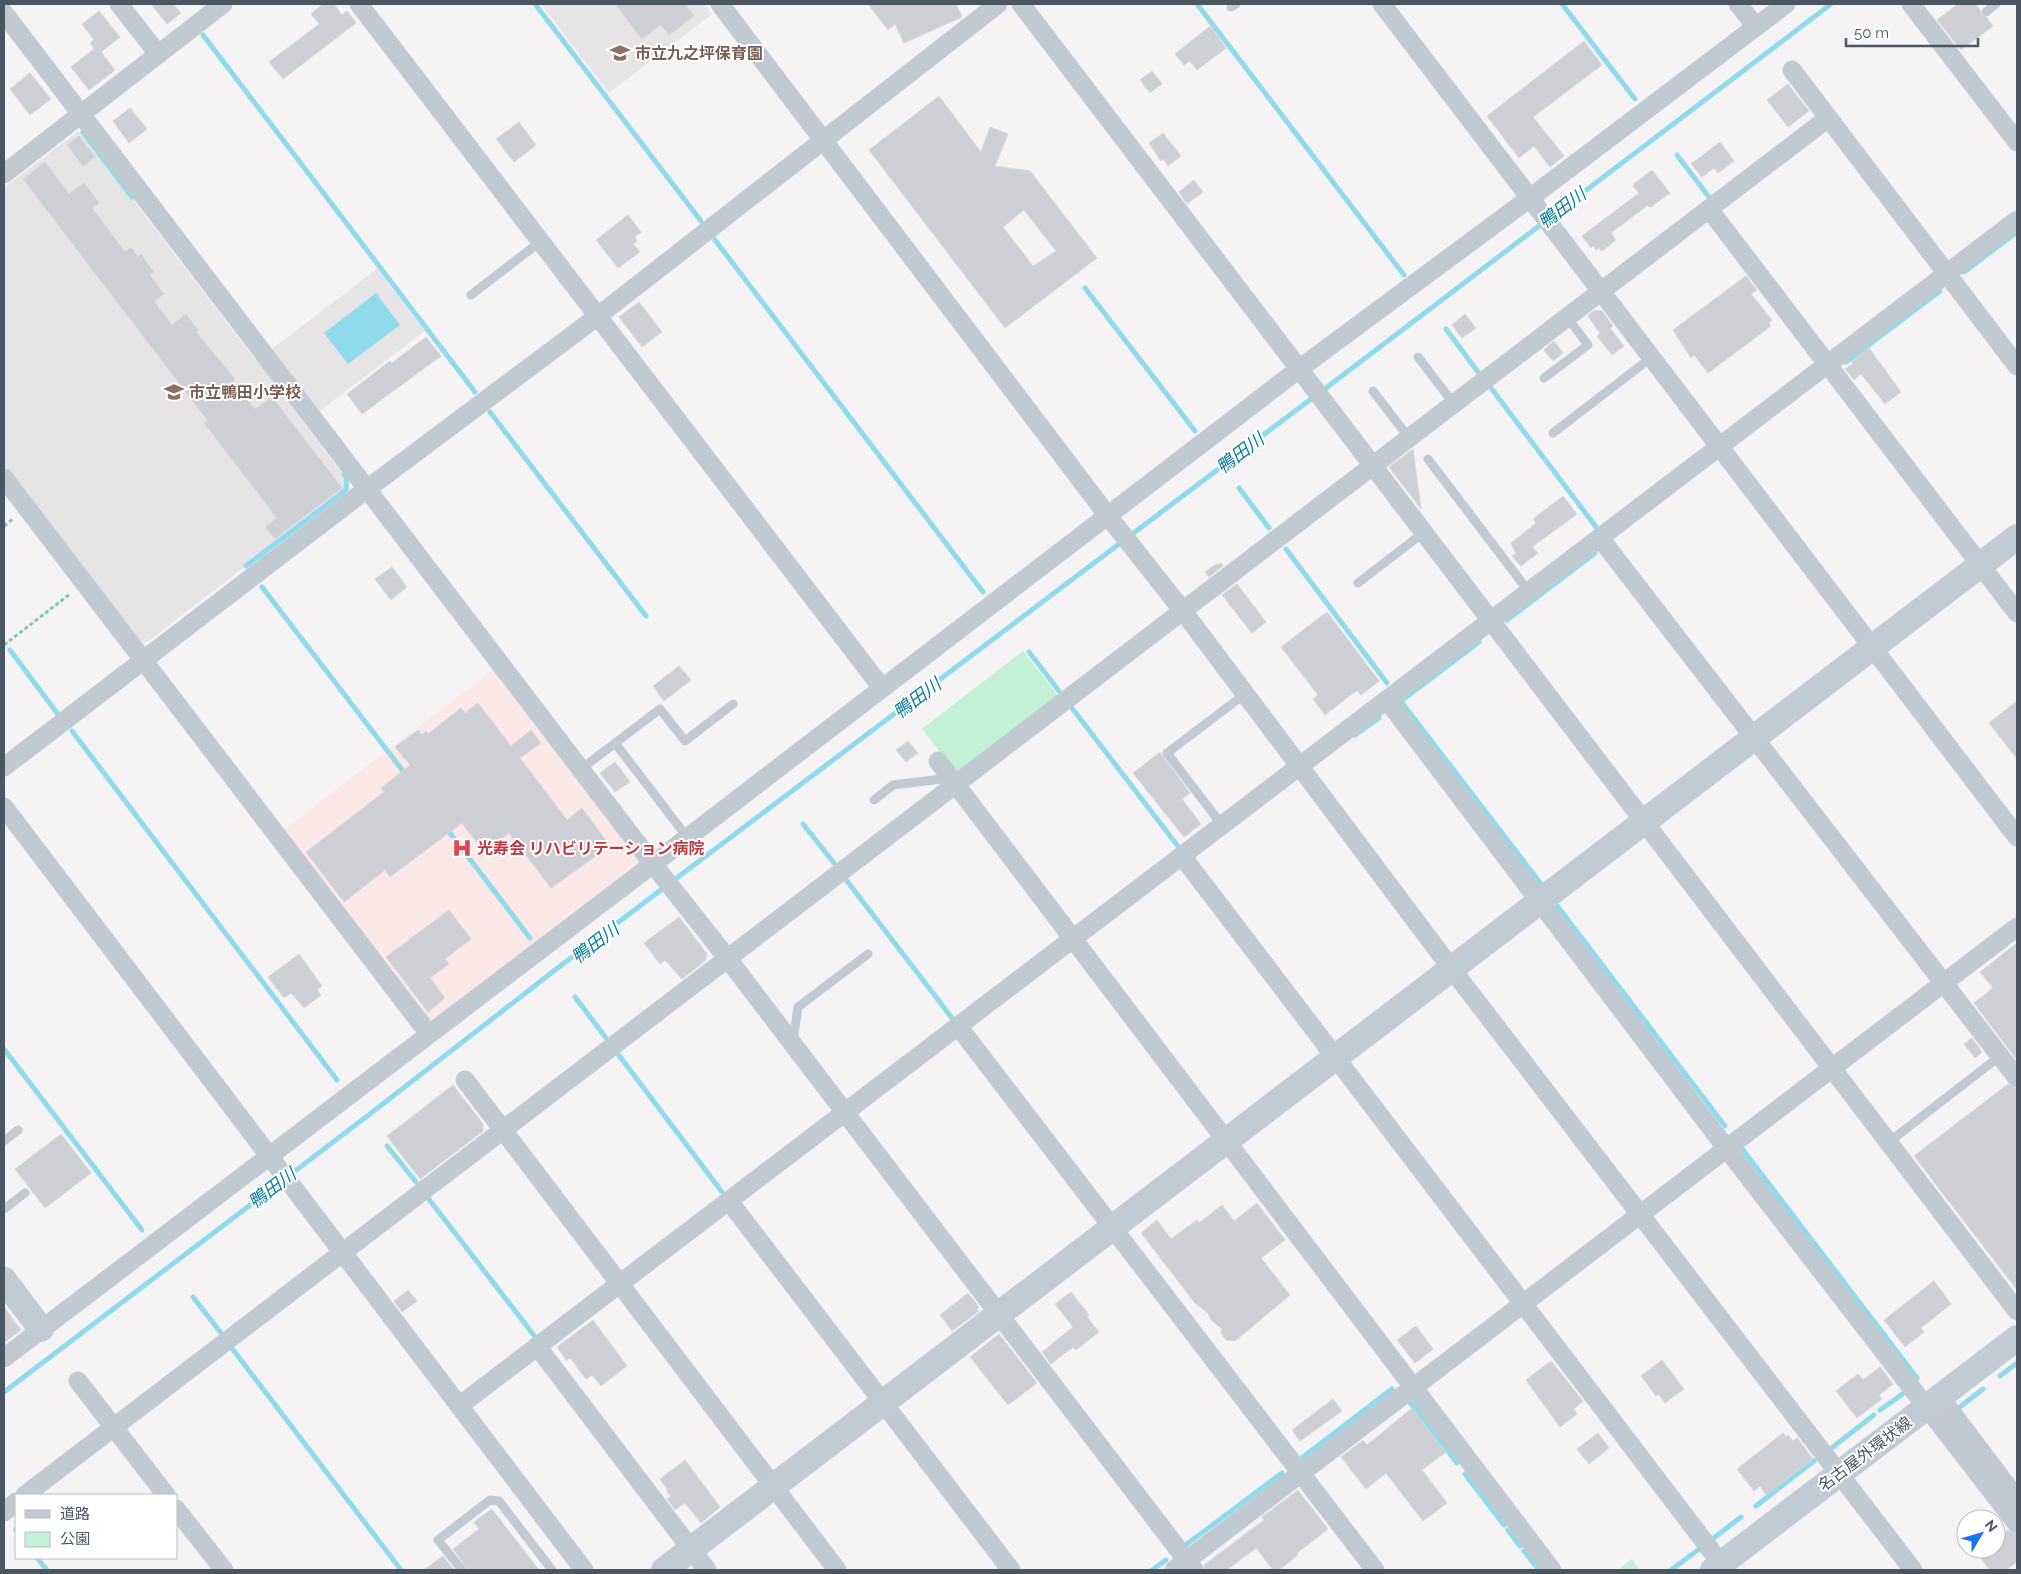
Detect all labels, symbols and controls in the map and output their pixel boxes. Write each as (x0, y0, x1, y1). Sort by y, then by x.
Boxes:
scale bar (1846, 15, 1978, 47)
text: 50 m (1854, 24, 1889, 42)
school or university icon: 市立九之坪保育園 (609, 42, 631, 64)
place label: 市立九之坪保育園 (635, 44, 763, 63)
water label: 鴨田川 (1534, 182, 1591, 233)
school or university icon: 市立鴨田小学校 (163, 381, 185, 403)
place label: 市立鴨田小学校 (189, 383, 301, 402)
water label: 鴨田川 (1212, 427, 1269, 478)
water label: 鴨田川 (889, 672, 946, 723)
hospital icon: 光寿会 リハビリテーション病院 (451, 837, 473, 859)
place label: 光寿会 リハビリテーション病院 (477, 839, 705, 858)
water label: 鴨田川 (567, 917, 624, 968)
water label: 鴨田川 (244, 1162, 301, 1213)
street label: 名古屋外環状線 (1815, 1413, 1915, 1495)
legend (15, 1494, 178, 1559)
text: 道路 (60, 1505, 90, 1523)
north arrow (1956, 1509, 2006, 1559)
text: N (1982, 1517, 2001, 1535)
text: 公園 (60, 1530, 90, 1548)

